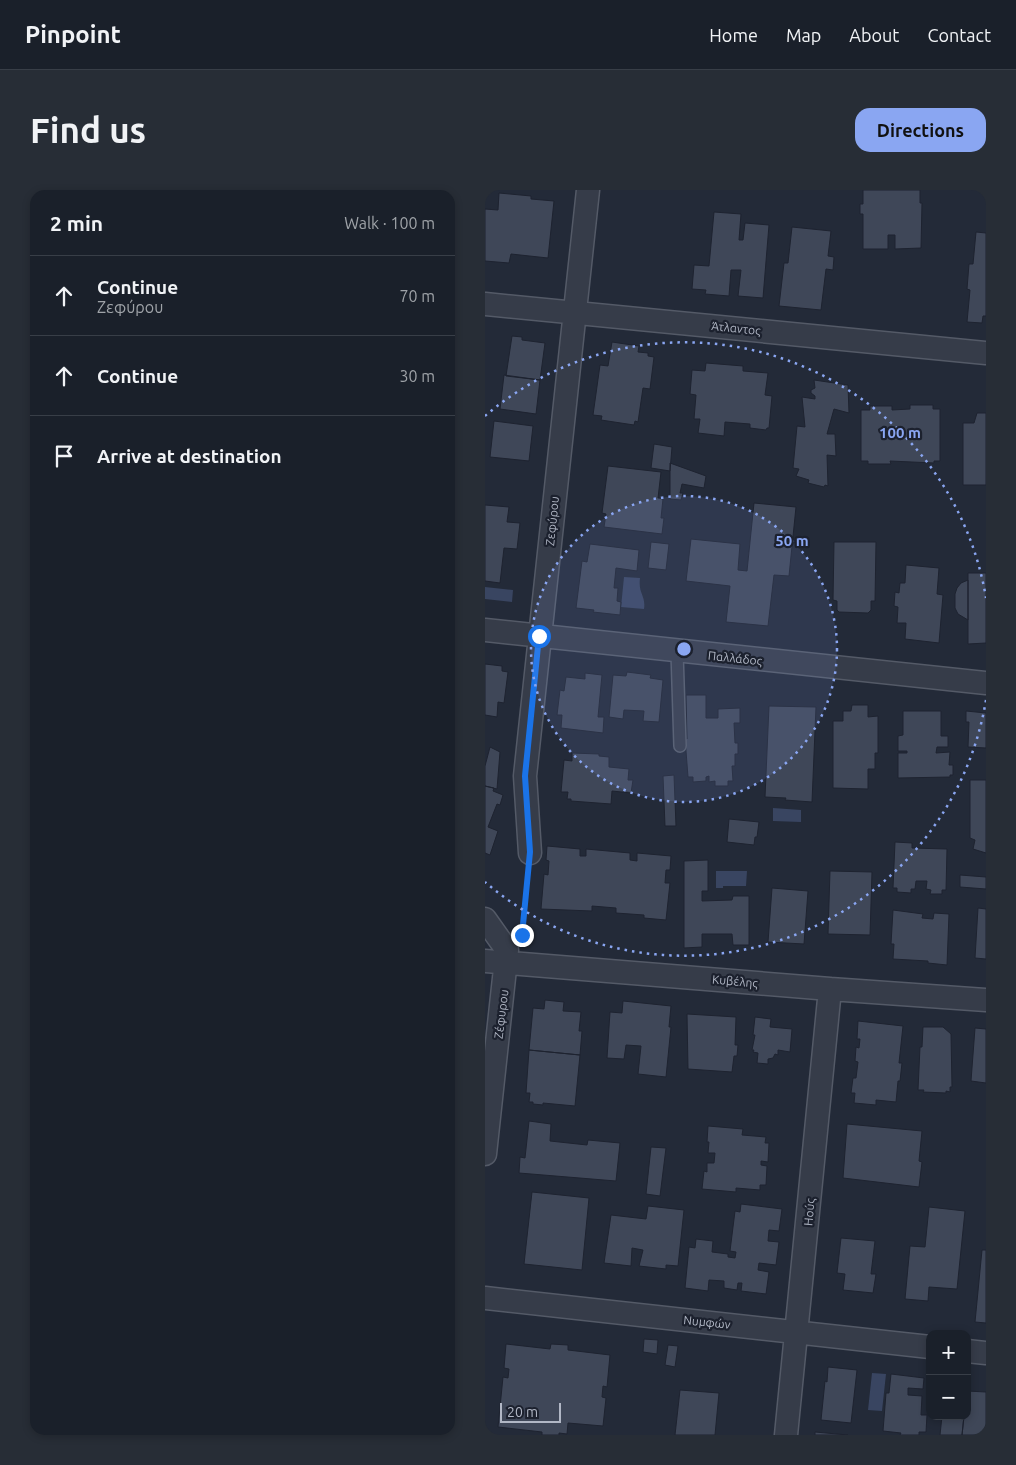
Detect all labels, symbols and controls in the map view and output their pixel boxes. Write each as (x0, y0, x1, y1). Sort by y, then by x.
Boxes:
text: Pinpoint (25, 21, 121, 48)
text: Home (709, 25, 758, 45)
text: Map (786, 25, 821, 45)
text: About (849, 25, 899, 45)
text: Contact (927, 25, 991, 45)
button: Directions (855, 108, 986, 152)
text: Find us (30, 110, 146, 150)
text: 2 min (50, 211, 103, 235)
text: Walk · 100 m (344, 214, 435, 232)
text: Continue (97, 276, 178, 298)
icon: ahead (50, 282, 78, 310)
text: 70 m (399, 287, 435, 305)
text: Ζεφύρου (97, 298, 163, 316)
street label: Άτλαντος (711, 319, 762, 338)
icon: ahead (50, 362, 78, 390)
text: Continue (97, 365, 178, 387)
text: 30 m (399, 367, 435, 385)
text: 100 m (879, 424, 921, 441)
icon: arrive (50, 442, 78, 470)
text: Arrive at destination (97, 445, 282, 467)
street label: Ζεφύρου (543, 496, 561, 546)
text: 50 m (775, 532, 809, 549)
route start (528, 625, 551, 648)
centre of rings (675, 640, 693, 658)
street label: Παλλάδος (707, 649, 763, 668)
route end (511, 924, 534, 947)
street label: Κυβέλης (712, 973, 759, 991)
street label: Ζέφυρου (492, 989, 510, 1039)
street label: Ηούς (801, 1197, 818, 1226)
street label: Νυμφών (683, 1313, 731, 1331)
map controls (926, 1330, 971, 1420)
button: + (926, 1330, 971, 1375)
button: − (926, 1375, 971, 1420)
scale bar (500, 1400, 561, 1423)
text: 20 m (507, 1404, 538, 1420)

